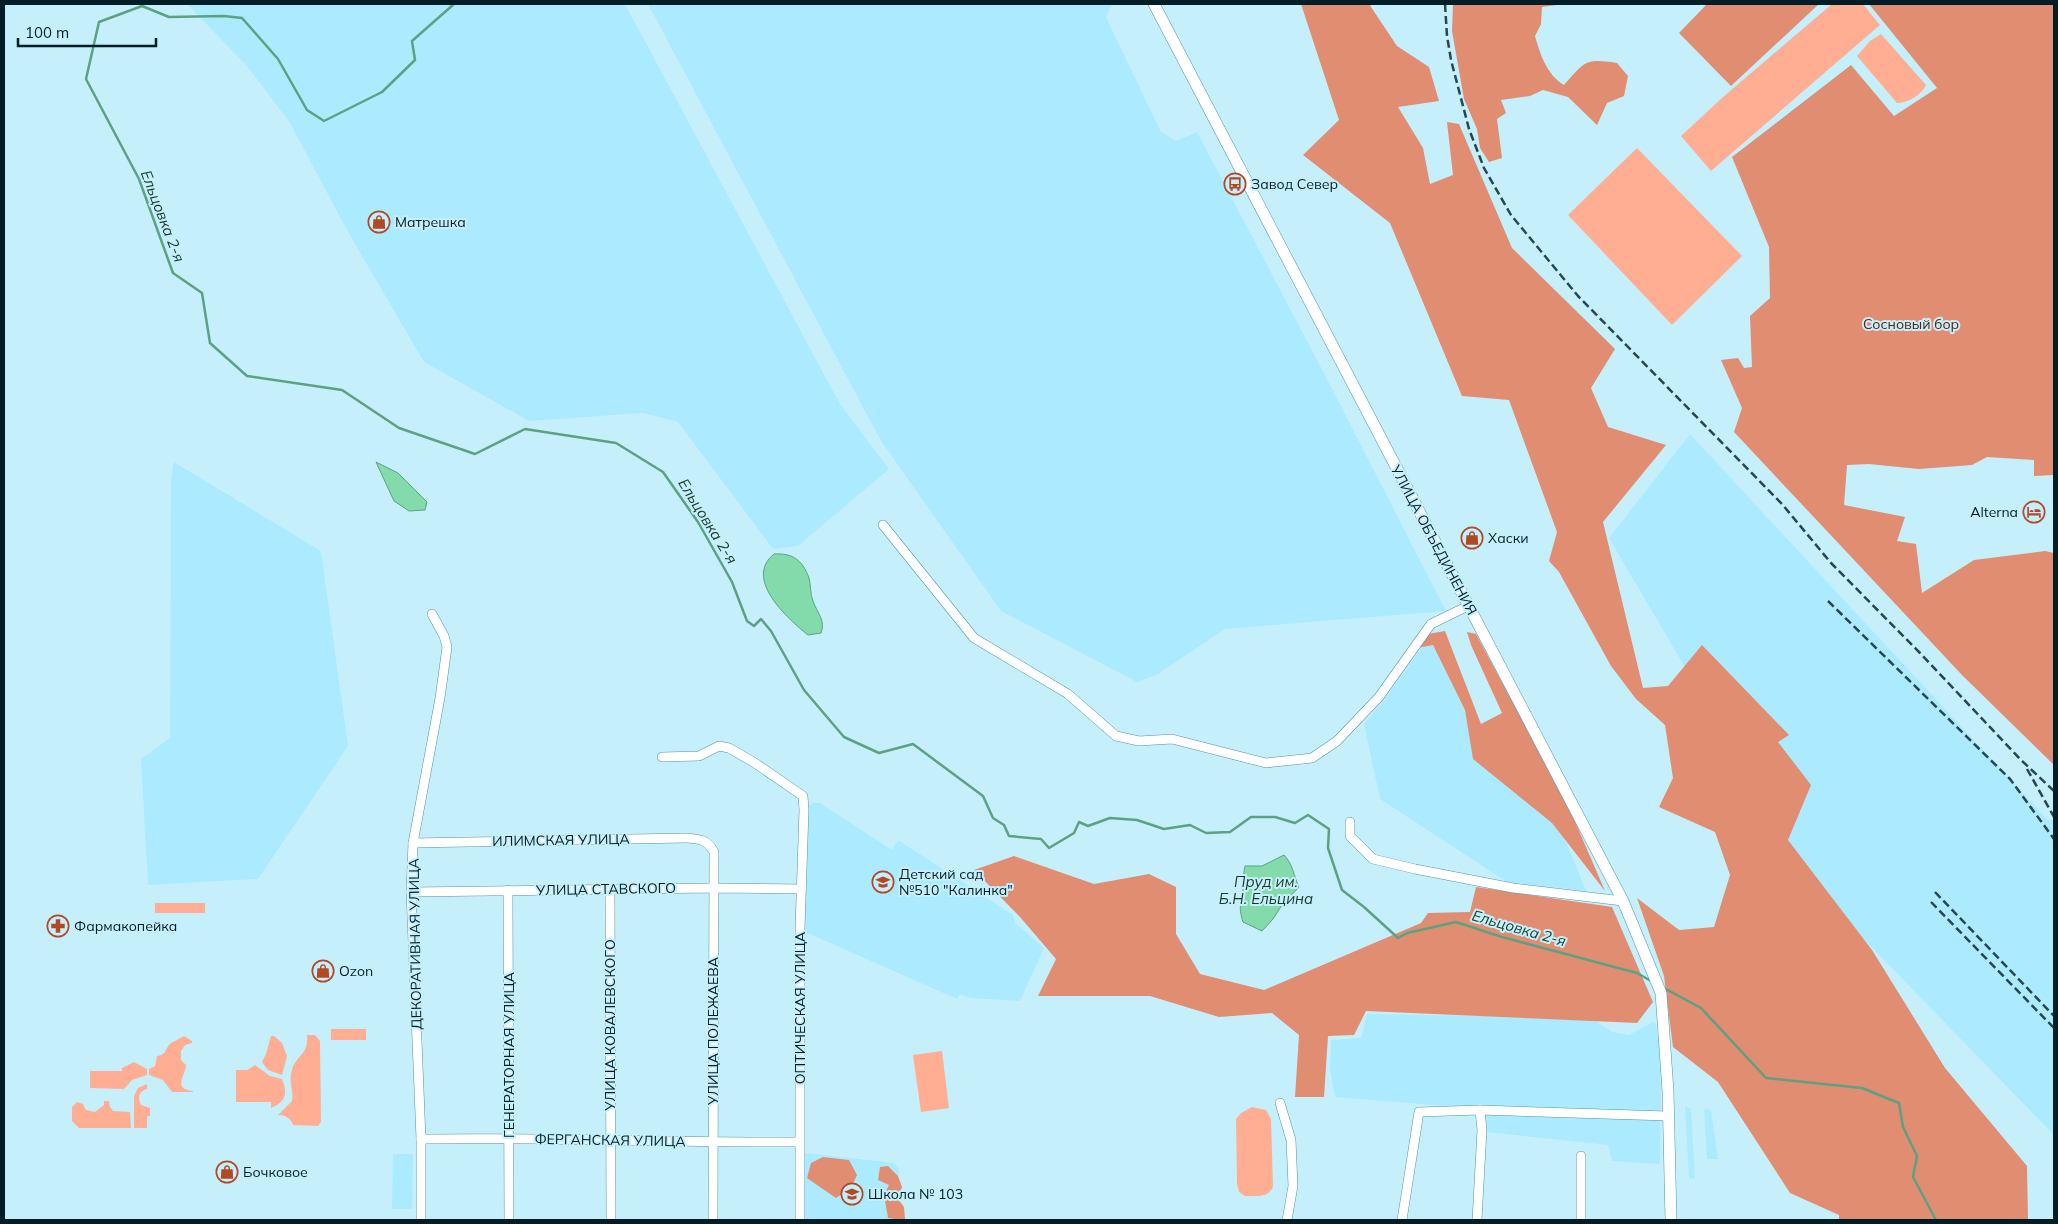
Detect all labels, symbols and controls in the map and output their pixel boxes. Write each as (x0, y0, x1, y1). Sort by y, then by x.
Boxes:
scale bar (18, 15, 155, 47)
text: 100 m (25, 23, 69, 42)
water label: Ельцовка 2-я (137, 167, 189, 265)
bus stop icon: Завод Север (1223, 172, 1247, 196)
place label: Завод Север (1251, 175, 1338, 193)
shop icon: Матрешка (367, 210, 391, 234)
place label: Матрешка (395, 213, 466, 231)
park label: Сосновый бор (1863, 315, 1959, 333)
street label: УЛИЦА ОБЪЕДИНЕНИЯ (1386, 461, 1481, 618)
water label: Ельцовка 2-я (674, 475, 742, 567)
hotel icon: Alterna (2022, 500, 2046, 524)
place label: Alterna (1970, 503, 2018, 521)
shop icon: Хаски (1460, 526, 1484, 550)
place label: Хаски (1488, 529, 1529, 547)
street label: ИЛИМСКАЯ УЛИЦА (492, 830, 631, 850)
street label: ДЕКОРАТИВНАЯ УЛИЦА (404, 858, 425, 1030)
place label: Детский сад №510 "Калинка" (899, 865, 1013, 899)
school or university icon: Детский сад №510 "Калинка" (871, 870, 895, 894)
water label: Пруд им. Б.Н. Ельцина (1219, 872, 1313, 908)
street label: УЛИЦА СТАВСКОГО (535, 879, 676, 899)
water label: Ельцовка 2-я (1470, 906, 1568, 950)
pharmacy icon: Фармакопейка (46, 914, 70, 938)
place label: Фармакопейка (74, 917, 177, 935)
street label: ОПТИЧЕСКАЯ УЛИЦА (791, 931, 809, 1084)
street label: УЛИЦА КОВАЛЕВСКОГО (601, 939, 619, 1112)
street label: УЛИЦА ПОЛЕЖАЕВА (704, 956, 722, 1106)
shop icon: Ozon (311, 959, 335, 983)
place label: Ozon (339, 962, 373, 980)
street label: ГЕНЕРАТОРНАЯ УЛИЦА (500, 971, 518, 1138)
street label: ФЕРГАНСКАЯ УЛИЦА (534, 1130, 686, 1150)
shop icon: Бочковое (215, 1160, 239, 1184)
place label: Бочковое (243, 1163, 308, 1181)
school or university icon: Школа № 103 (840, 1182, 864, 1206)
place label: Школа № 103 (868, 1185, 963, 1203)

